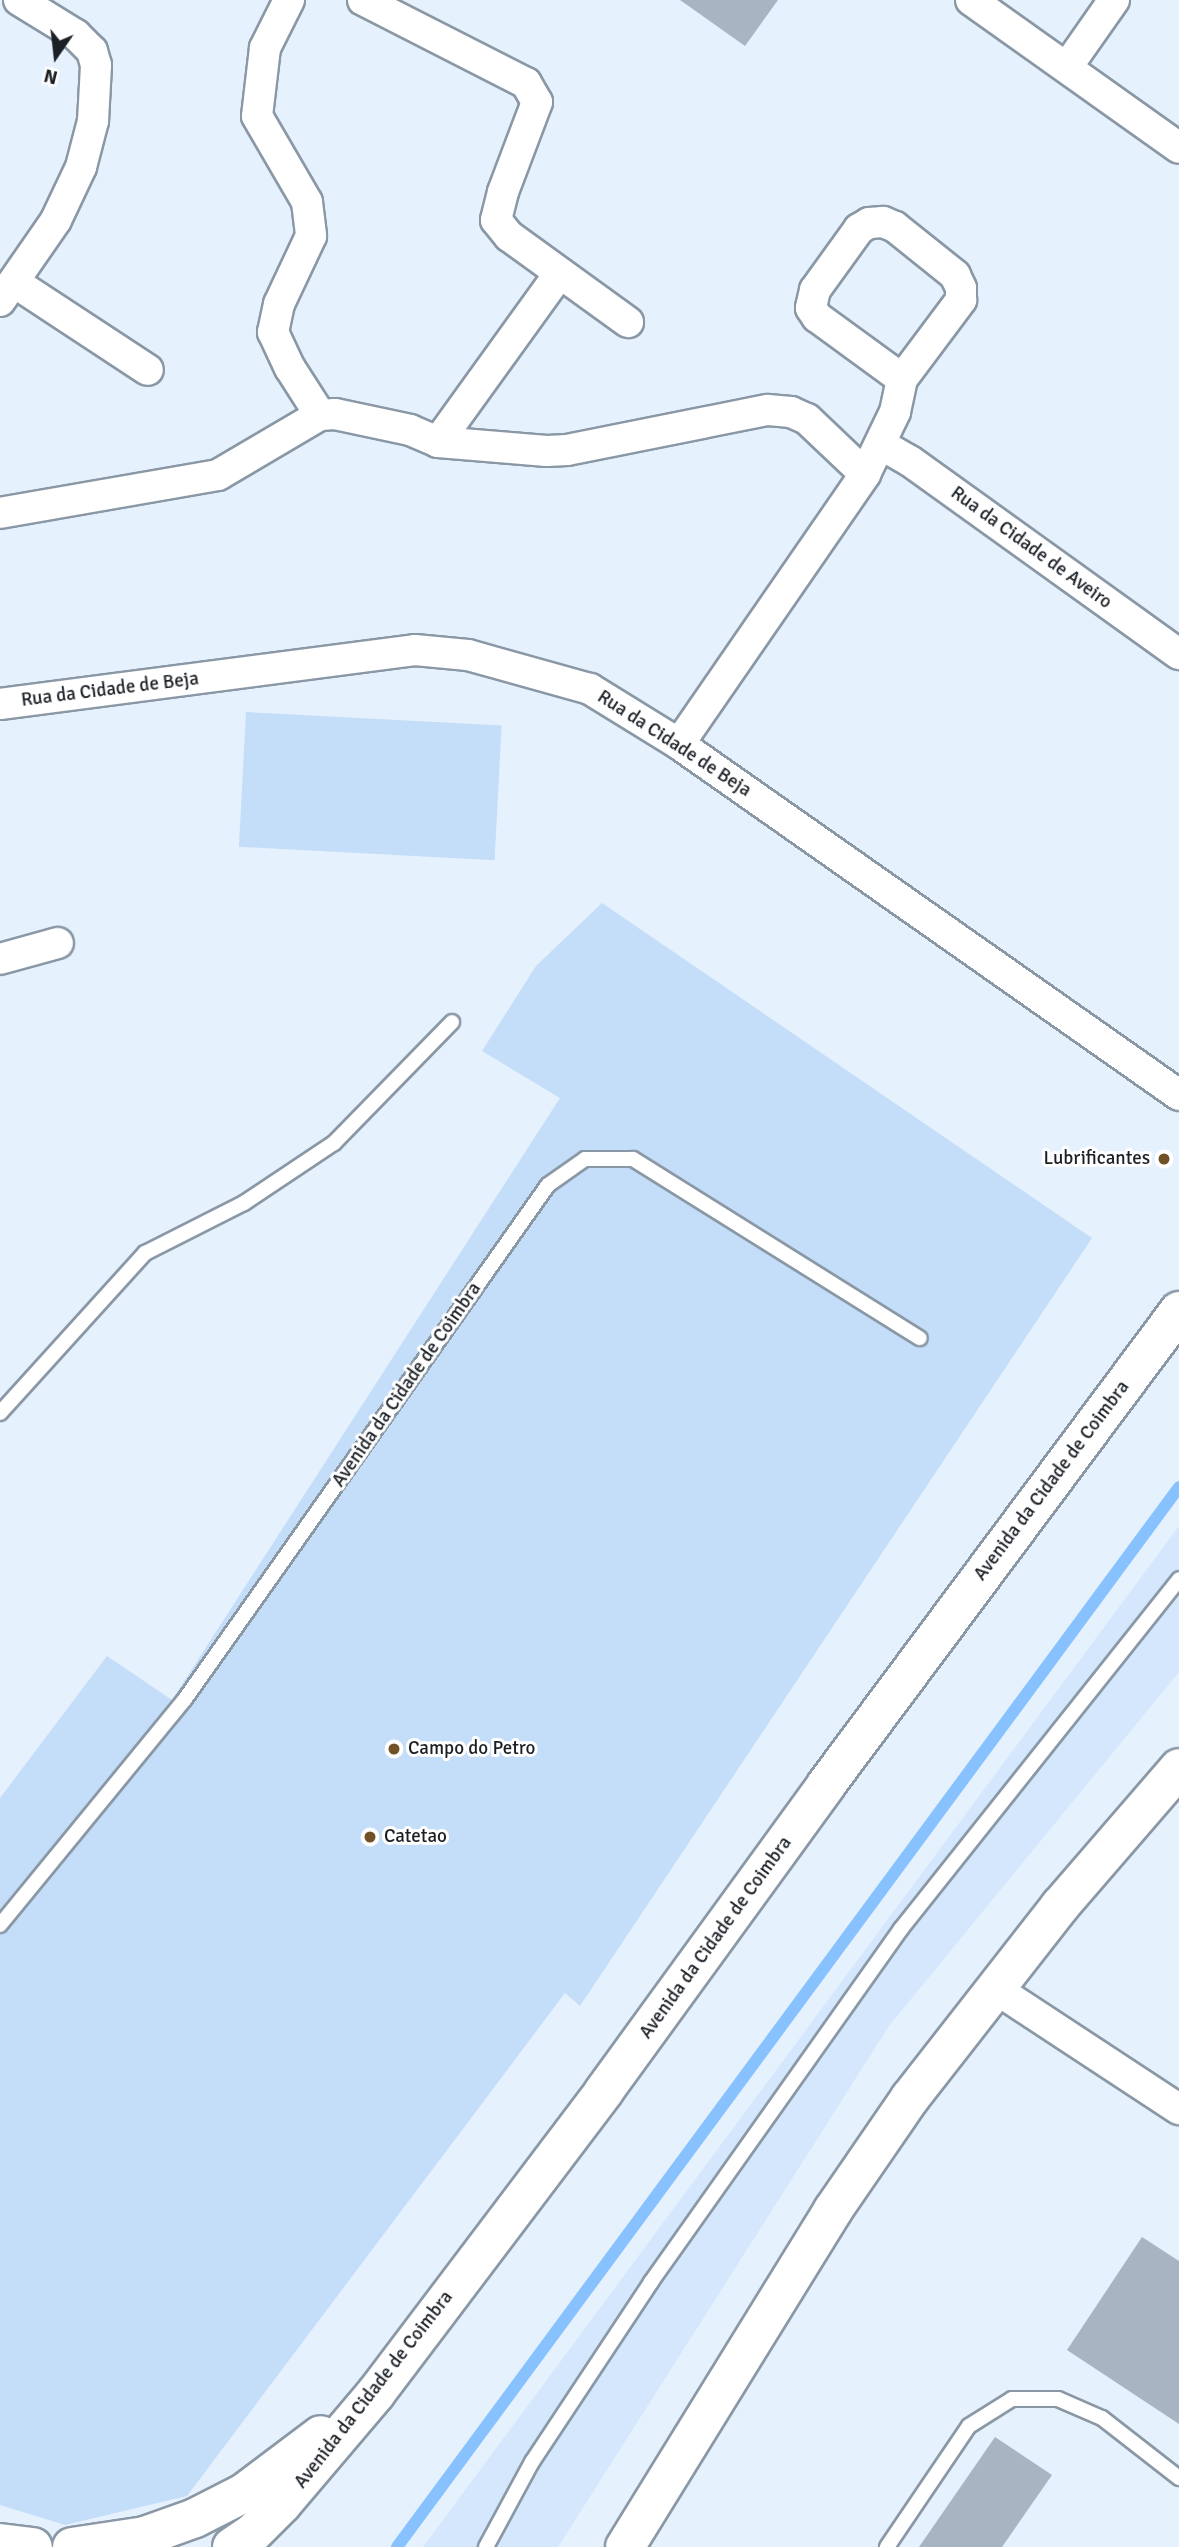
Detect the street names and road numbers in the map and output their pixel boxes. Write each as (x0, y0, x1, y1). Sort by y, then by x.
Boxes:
street label: Rua da Cidade de Aveiro (946, 482, 1116, 614)
street label: Rua da Cidade de Beja (20, 668, 200, 712)
street label: Rua da Cidade de Beja (593, 686, 755, 802)
street label: Avenida da Cidade de Coimbra (328, 1278, 486, 1492)
street label: Avenida da Cidade de Coimbra (969, 1377, 1135, 1585)
street label: Avenida da Cidade de Coimbra (635, 1832, 797, 2044)
street label: Avenida da Cidade de Coimbra (290, 2287, 458, 2493)

